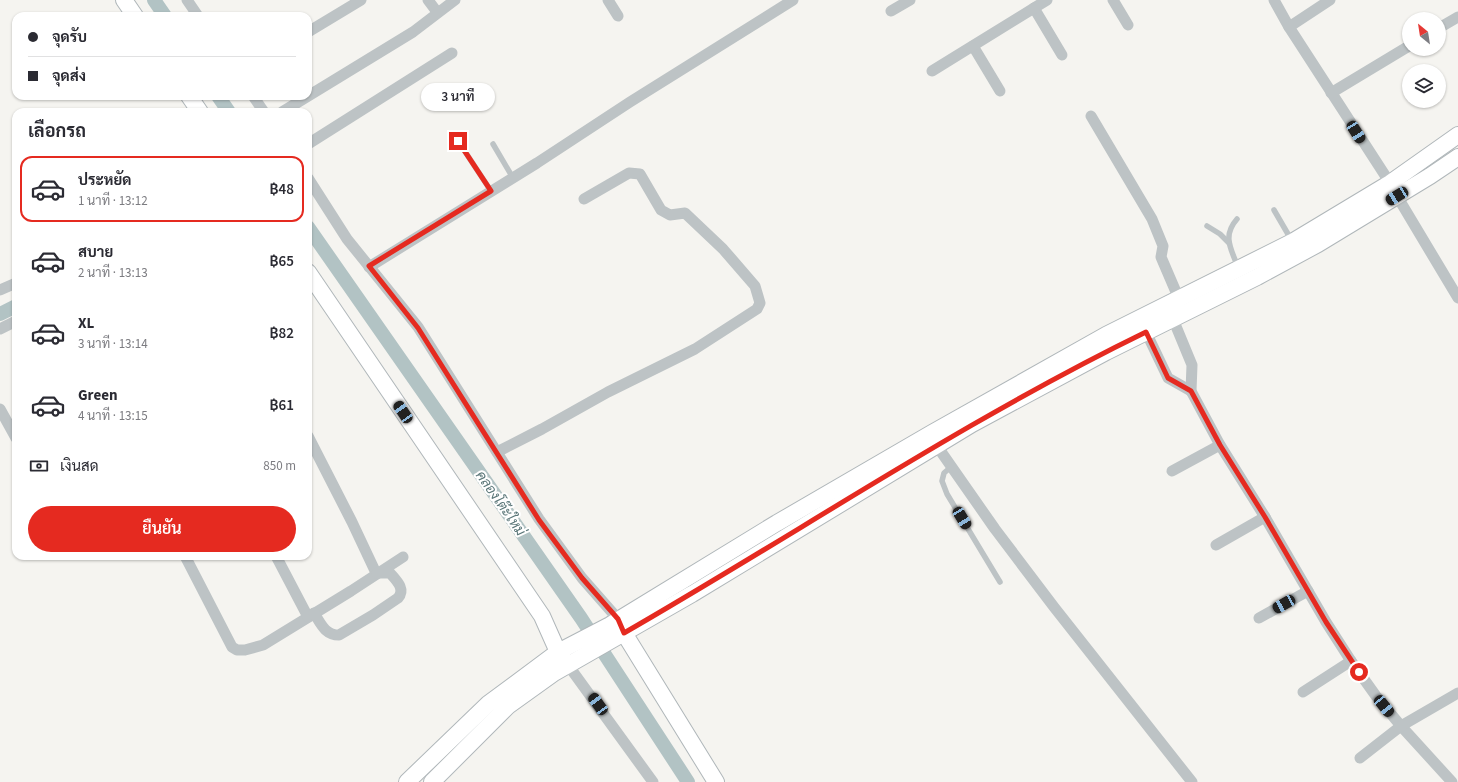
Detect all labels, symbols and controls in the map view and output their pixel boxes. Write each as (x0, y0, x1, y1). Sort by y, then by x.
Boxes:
north arrow (1402, 12, 1446, 56)
map controls (1402, 12, 1446, 108)
text: จุดรับ (52, 27, 87, 48)
button: layers (1402, 64, 1446, 108)
text: จุดส่ง (52, 66, 86, 87)
callout: 3 นาที (421, 83, 495, 111)
text: 3 นาที (442, 88, 474, 106)
text: เลือกรถ (28, 119, 86, 144)
car (1345, 119, 1367, 145)
route end (449, 132, 467, 150)
text: ประหยัด (78, 170, 131, 191)
icon: car (30, 171, 66, 207)
text: ฿48 (270, 179, 294, 200)
car (1384, 185, 1410, 207)
text: 1 นาที · 13:12 (78, 192, 148, 210)
text: สบาย (78, 242, 113, 263)
icon: car (30, 243, 66, 279)
text: ฿65 (270, 251, 294, 272)
text: 2 นาที · 13:13 (78, 264, 148, 282)
text: XL (78, 313, 94, 334)
icon: car (30, 315, 66, 351)
text: ฿82 (270, 323, 294, 344)
text: 3 นาที · 13:14 (78, 335, 148, 353)
text: Green (78, 385, 118, 406)
icon: car (30, 387, 66, 423)
text: ฿61 (270, 395, 294, 416)
car (391, 399, 415, 425)
text: 4 นาที · 13:15 (78, 407, 148, 425)
icon: cash (28, 455, 50, 477)
text: เงินสด (60, 456, 99, 477)
text: 850 m (263, 457, 296, 475)
water label: คลองโต๊ะใหม่ (470, 467, 531, 541)
car (951, 505, 973, 531)
button: ยืนยัน (28, 506, 296, 552)
car (1271, 593, 1297, 615)
route start (1350, 663, 1368, 681)
car (586, 691, 610, 717)
car (1372, 693, 1396, 719)

